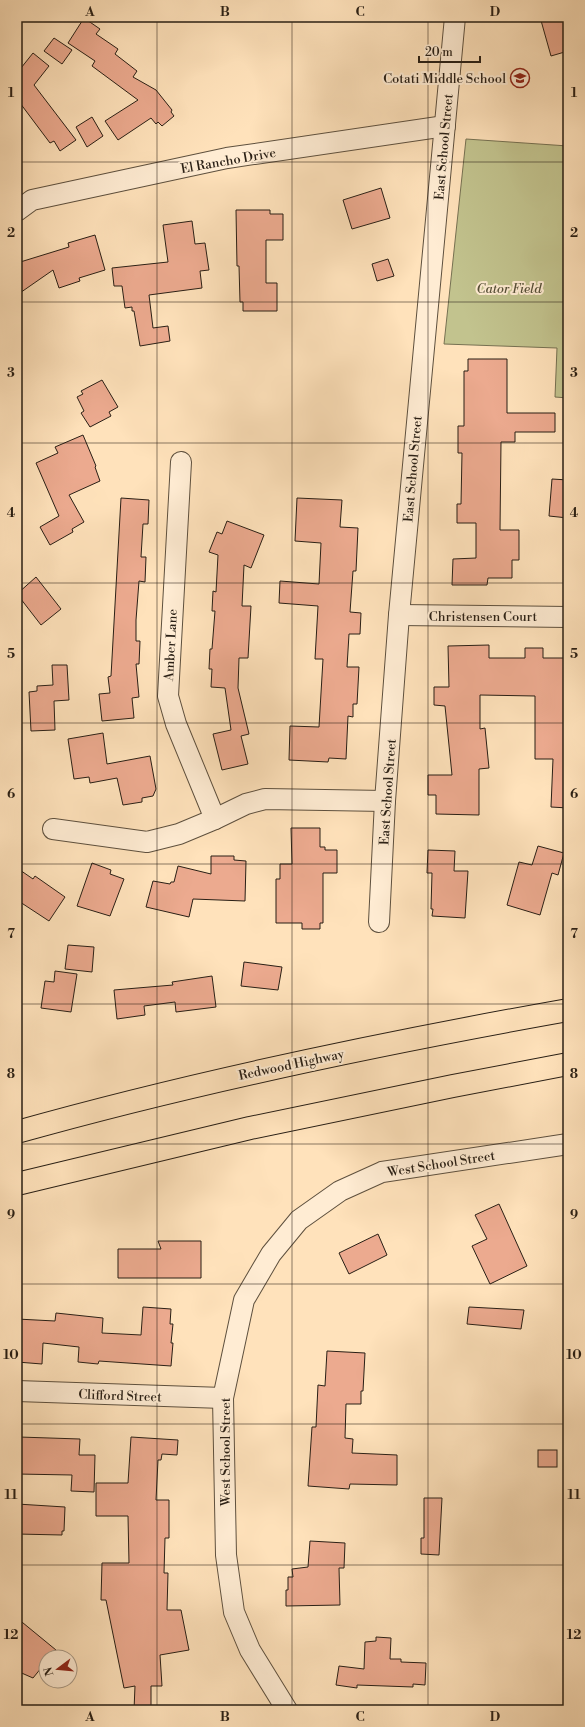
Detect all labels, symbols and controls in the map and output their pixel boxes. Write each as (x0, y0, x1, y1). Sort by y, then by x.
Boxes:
text: A (84, 4, 95, 20)
text: B (220, 4, 230, 20)
text: C (355, 4, 365, 20)
text: D (490, 4, 500, 20)
scale bar (419, 38, 480, 64)
text: 20 m (425, 45, 453, 60)
school or university icon: Cotati Middle School (509, 67, 531, 89)
place label: Cotati Middle School (383, 71, 506, 87)
text: 1 (8, 85, 15, 101)
text: 1 (571, 85, 578, 101)
street label: East School Street (431, 93, 457, 201)
street label: El Rancho Drive (179, 145, 277, 177)
text: 2 (7, 225, 15, 241)
text: 2 (570, 225, 578, 241)
park label: Cator Field (476, 281, 542, 297)
text: 3 (7, 365, 15, 381)
text: 3 (570, 365, 578, 381)
street label: East School Street (400, 415, 426, 523)
text: 4 (7, 505, 16, 521)
text: 4 (570, 505, 579, 521)
street label: Amber Lane (161, 608, 181, 682)
street label: Christensen Court (429, 609, 538, 625)
text: 5 (7, 646, 15, 662)
text: 5 (570, 646, 578, 662)
street label: East School Street (376, 738, 400, 846)
text: 6 (7, 786, 15, 802)
text: 6 (570, 786, 578, 802)
text: 7 (7, 926, 15, 942)
text: 7 (570, 926, 578, 942)
street label: Redwood Highway (237, 1046, 346, 1084)
text: 8 (7, 1066, 15, 1082)
text: 8 (570, 1066, 578, 1082)
street label: West School Street (385, 1148, 496, 1181)
text: 9 (7, 1207, 15, 1223)
text: 9 (570, 1207, 578, 1223)
text: 10 (3, 1347, 19, 1363)
text: 10 (566, 1347, 582, 1363)
street label: Clifford Street (78, 1387, 162, 1405)
street label: West School Street (218, 1397, 234, 1507)
text: 11 (5, 1487, 18, 1503)
text: 11 (568, 1487, 581, 1503)
text: 12 (4, 1627, 18, 1643)
text: 12 (567, 1627, 581, 1643)
north arrow (38, 1649, 78, 1689)
text: N (41, 1665, 57, 1678)
text: A (84, 1709, 95, 1725)
text: B (220, 1709, 230, 1725)
text: C (355, 1709, 365, 1725)
text: D (490, 1709, 500, 1725)

